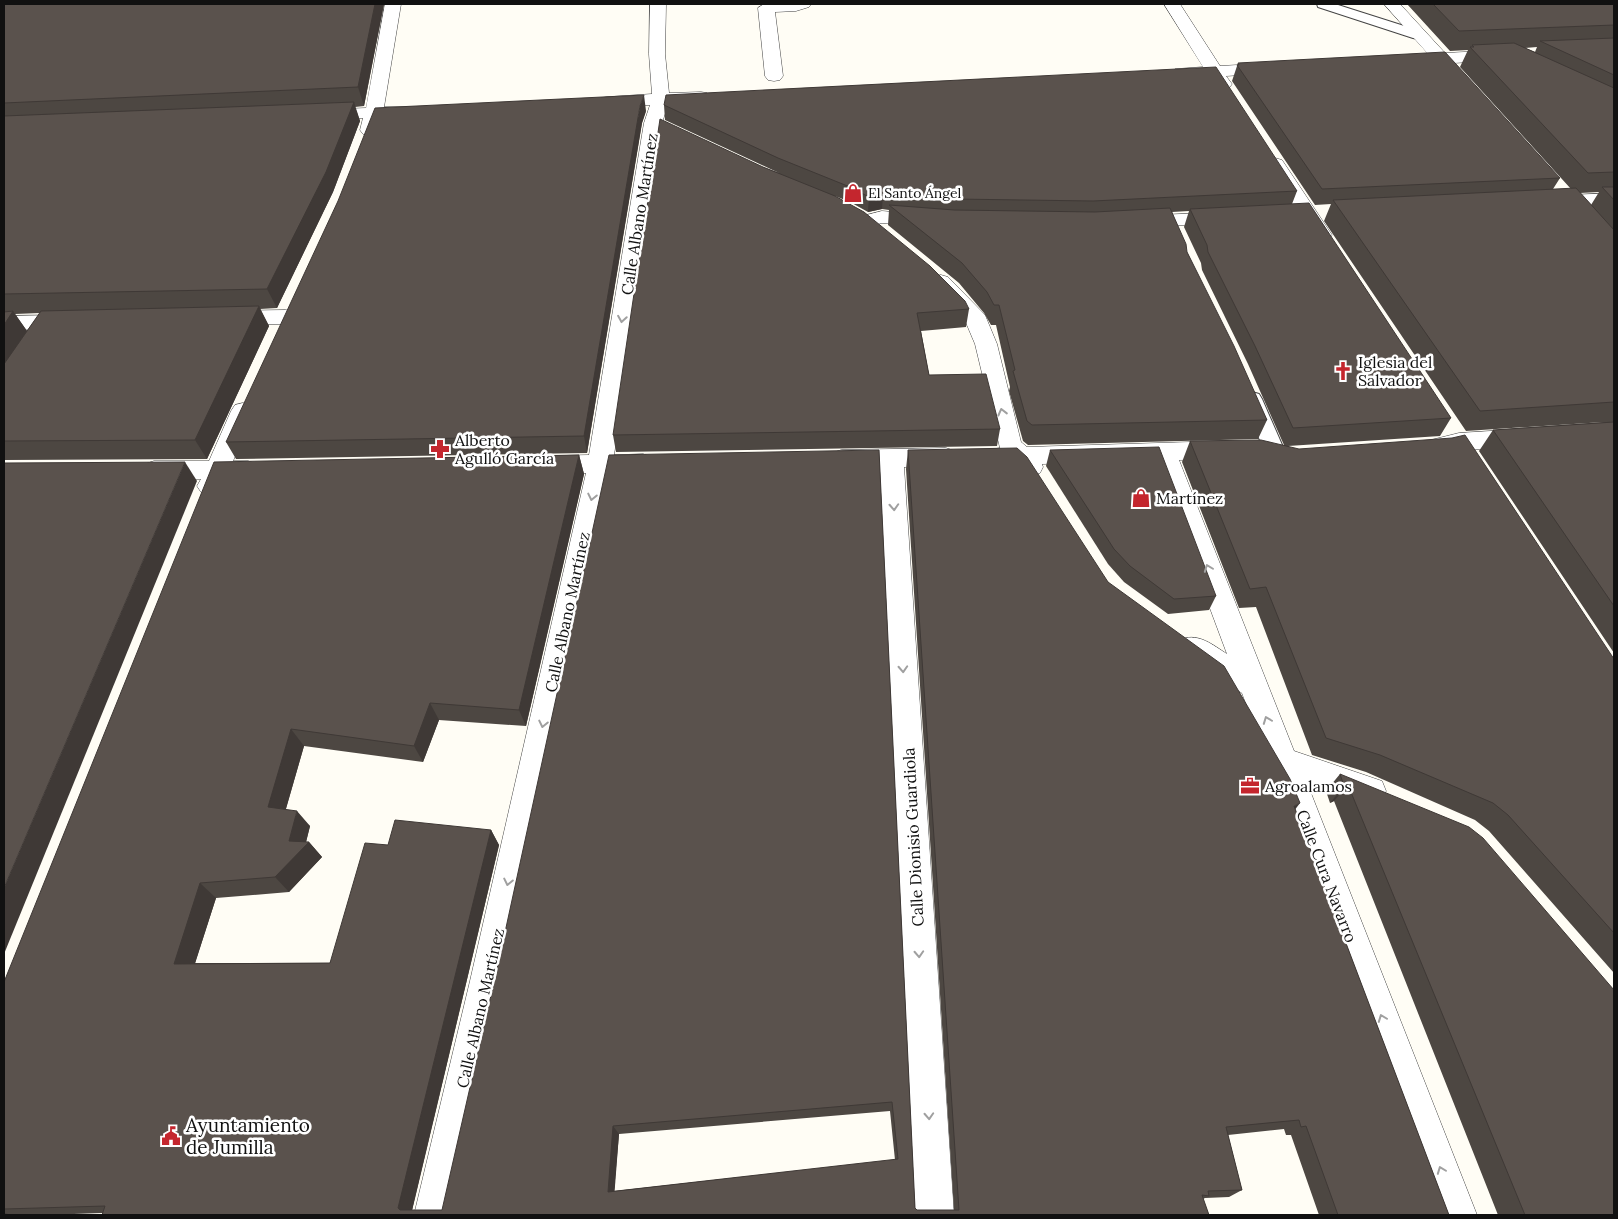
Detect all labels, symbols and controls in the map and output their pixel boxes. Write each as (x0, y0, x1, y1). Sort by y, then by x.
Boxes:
street label: Calle Albano Martínez (616, 132, 662, 296)
shop icon: El Santo Ángel (842, 182, 864, 204)
place label: El Santo Ángel (868, 184, 962, 202)
one-way arrow (618, 315, 628, 323)
place label: Iglesia del Salvador (1358, 352, 1432, 390)
church icon: Iglesia del Salvador (1332, 360, 1354, 382)
one-way arrow (997, 408, 1008, 417)
place label: Alberto Agulló García (454, 430, 554, 468)
pharmacy icon: Alberto Agulló García (429, 438, 451, 460)
shop icon: Martínez (1130, 487, 1152, 509)
place label: Martínez (1156, 488, 1223, 508)
one-way arrow (588, 492, 598, 501)
one-way arrow (888, 503, 899, 511)
street label: Calle Albano Martínez (540, 530, 594, 694)
one-way arrow (1204, 564, 1214, 573)
one-way arrow (898, 665, 909, 673)
one-way arrow (1262, 716, 1273, 725)
one-way arrow (538, 719, 549, 728)
street label: Calle Dionisio Guardiola (898, 747, 928, 927)
office icon: Agroalamos (1239, 775, 1261, 797)
place label: Agroalamos (1264, 776, 1352, 796)
street label: Calle Cura Navarro (1292, 807, 1362, 945)
one-way arrow (503, 878, 514, 887)
street label: Calle Albano Martínez (452, 926, 508, 1090)
one-way arrow (914, 950, 925, 958)
one-way arrow (1378, 1014, 1388, 1023)
one-way arrow (923, 1112, 934, 1120)
place label: Ayuntamiento de Jumilla (185, 1113, 310, 1159)
public building icon: Ayuntamiento de Jumilla (160, 1125, 182, 1147)
one-way arrow (1437, 1166, 1447, 1175)

